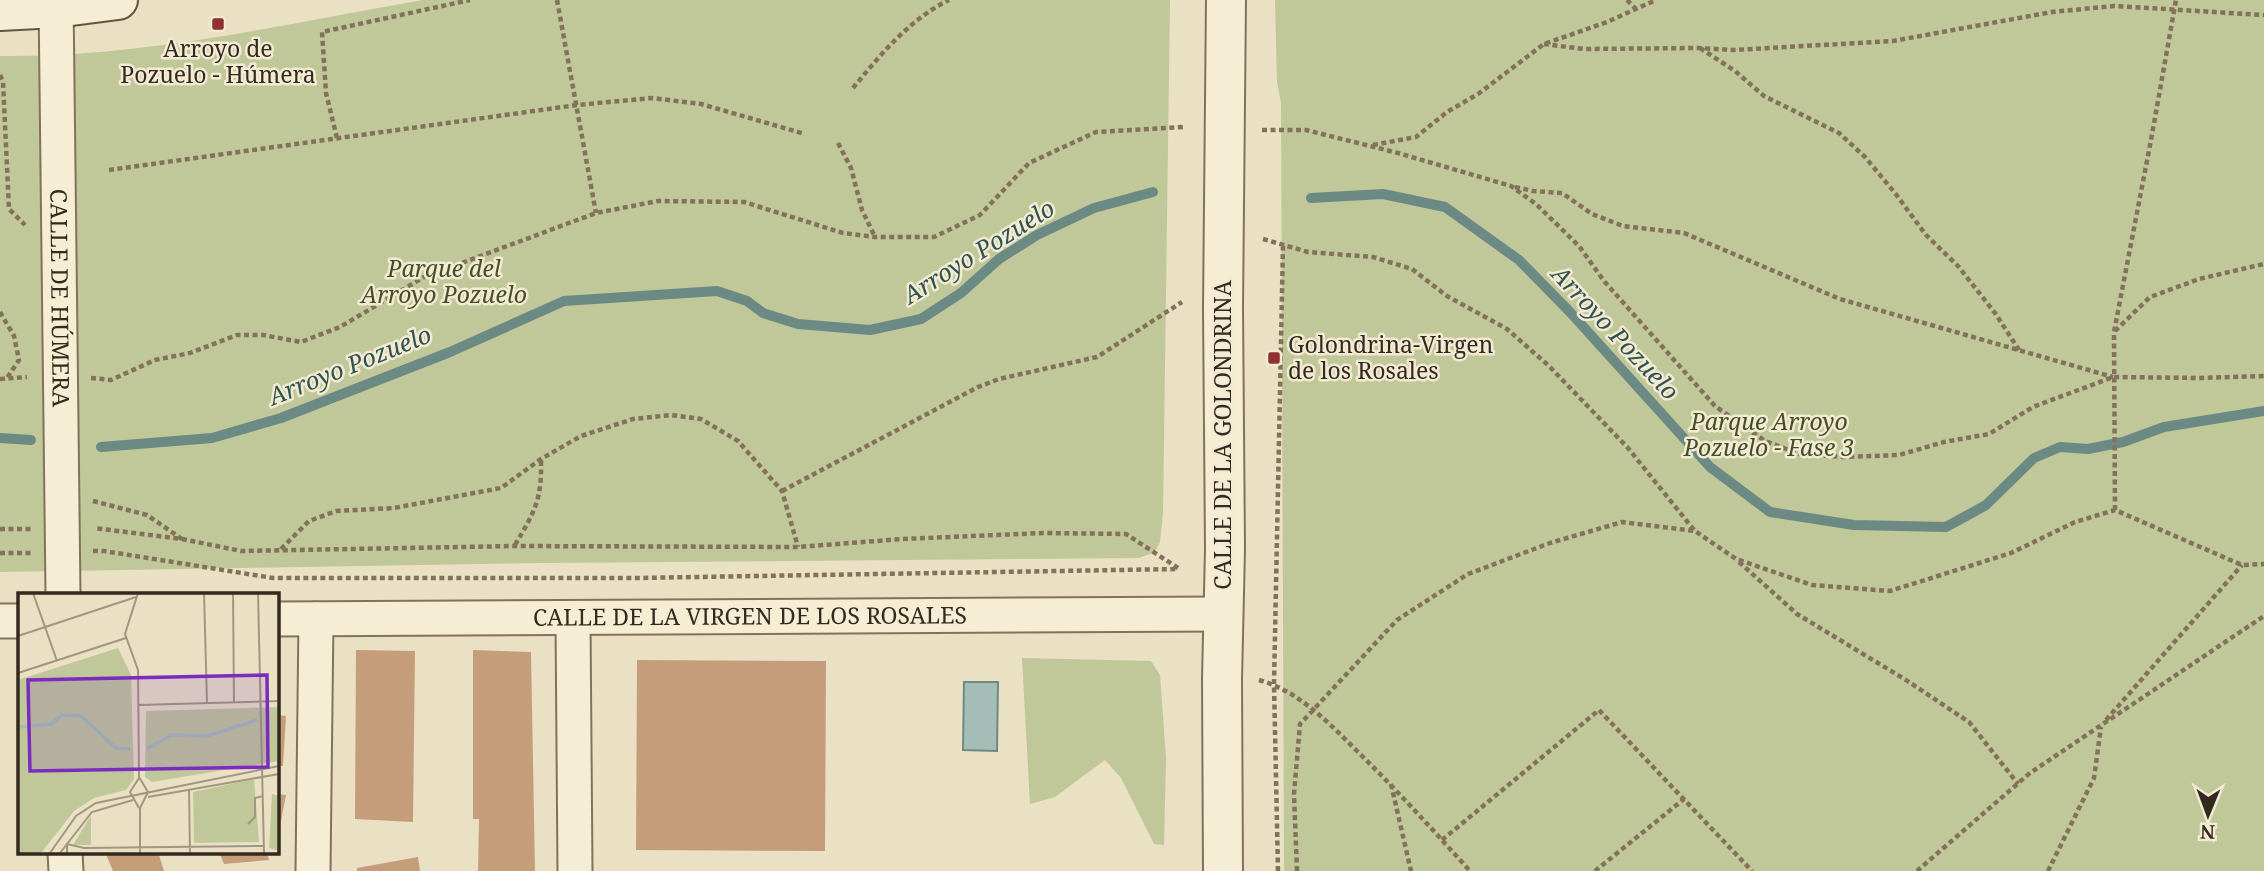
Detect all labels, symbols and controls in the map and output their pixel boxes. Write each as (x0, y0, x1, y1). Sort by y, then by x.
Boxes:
marker: Arroyo de Pozuelo - Húmera (210, 16, 226, 32)
place label: Arroyo de Pozuelo - Húmera (120, 32, 316, 90)
street label: CALLE DE HÚMERA (43, 189, 78, 408)
water label: Arroyo Pozuelo (894, 191, 1060, 312)
park label: Parque del Arroyo Pozuelo (359, 252, 527, 310)
water label: Arroyo Pozuelo (1544, 256, 1687, 407)
street label: CALLE DE LA GOLONDRINA (1206, 280, 1238, 590)
water label: Arroyo Pozuelo (261, 317, 436, 413)
place label: Golondrina-Virgen de los Rosales (1288, 328, 1494, 386)
marker: Golondrina-Virgen de los Rosales (1266, 350, 1282, 366)
park label: Parque Arroyo Pozuelo - Fase 3 (1683, 405, 1854, 463)
inset map (18, 593, 278, 854)
street label: CALLE DE LA VIRGEN DE LOS ROSALES (533, 598, 967, 633)
north arrow (2173, 780, 2243, 850)
text: N (2200, 819, 2215, 845)

